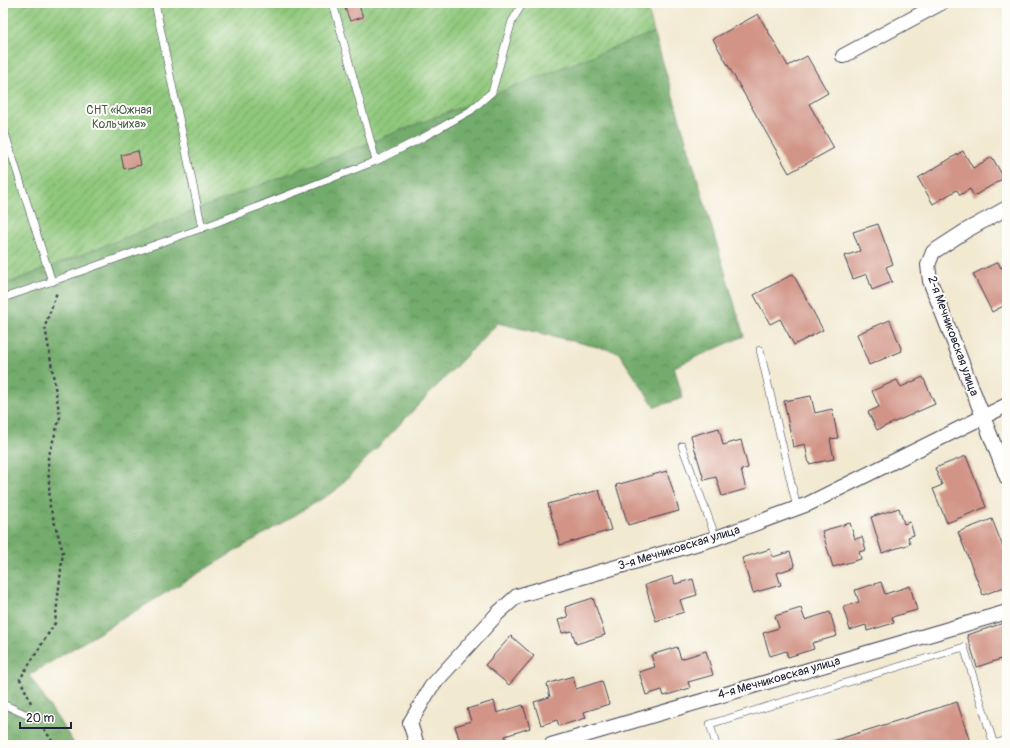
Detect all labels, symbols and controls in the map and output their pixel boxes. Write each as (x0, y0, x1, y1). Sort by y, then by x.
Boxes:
park label: СНТ «Южная Кольчиха» (86, 103, 152, 132)
street label: 2-я Мечниковская улица (924, 274, 982, 398)
street label: 3-я Мечниковская улица (616, 522, 742, 574)
street label: 4-я Мечниковская улица (716, 653, 842, 703)
scale bar (20, 704, 71, 730)
text: 20 m (26, 711, 55, 726)

